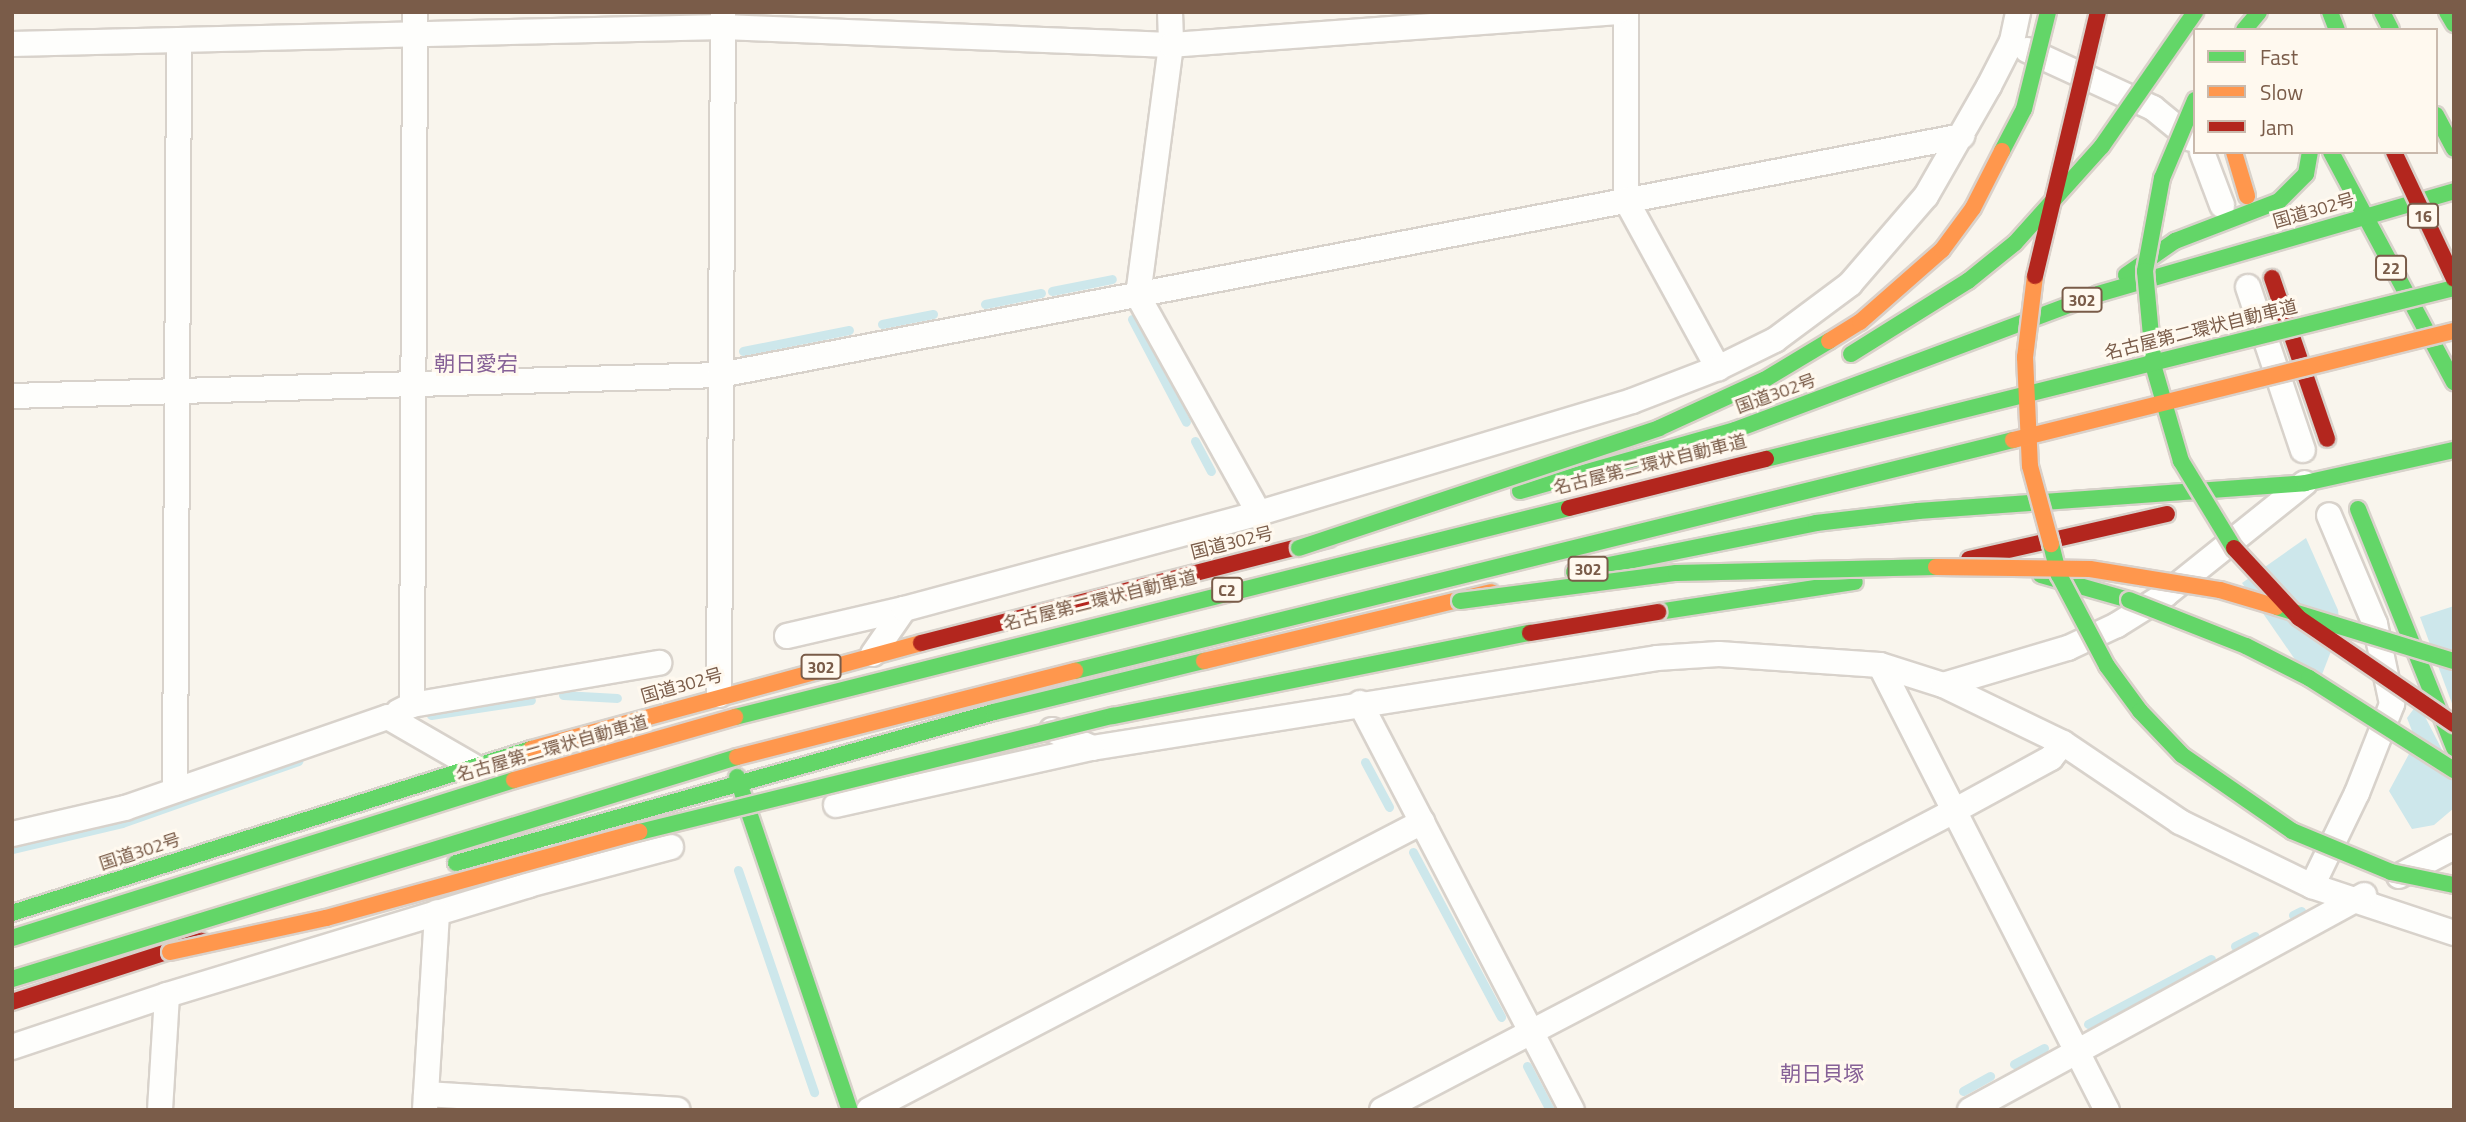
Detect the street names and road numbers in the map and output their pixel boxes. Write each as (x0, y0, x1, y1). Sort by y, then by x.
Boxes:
street label: 国道302号 (2271, 189, 2357, 233)
road number: 16 (2406, 204, 2440, 229)
road number: 22 (2374, 256, 2408, 280)
road number: 302 (2061, 288, 2103, 312)
street label: 名古屋第二環状自動車道 (2102, 296, 2300, 364)
street label: 国道302号 (1733, 369, 1819, 419)
street label: 名古屋第二環状自動車道 (1551, 431, 1749, 499)
street label: 国道302号 (1189, 522, 1275, 564)
road number: 302 (1567, 556, 1609, 582)
street label: 名古屋第二環状自動車道 (1001, 567, 1199, 635)
road number: C2 (1210, 578, 1244, 603)
road number: 302 (800, 654, 842, 680)
street label: 国道302号 (639, 664, 725, 708)
street label: 名古屋第二環状自動車道 (454, 711, 650, 787)
street label: 国道302号 (97, 829, 183, 875)

